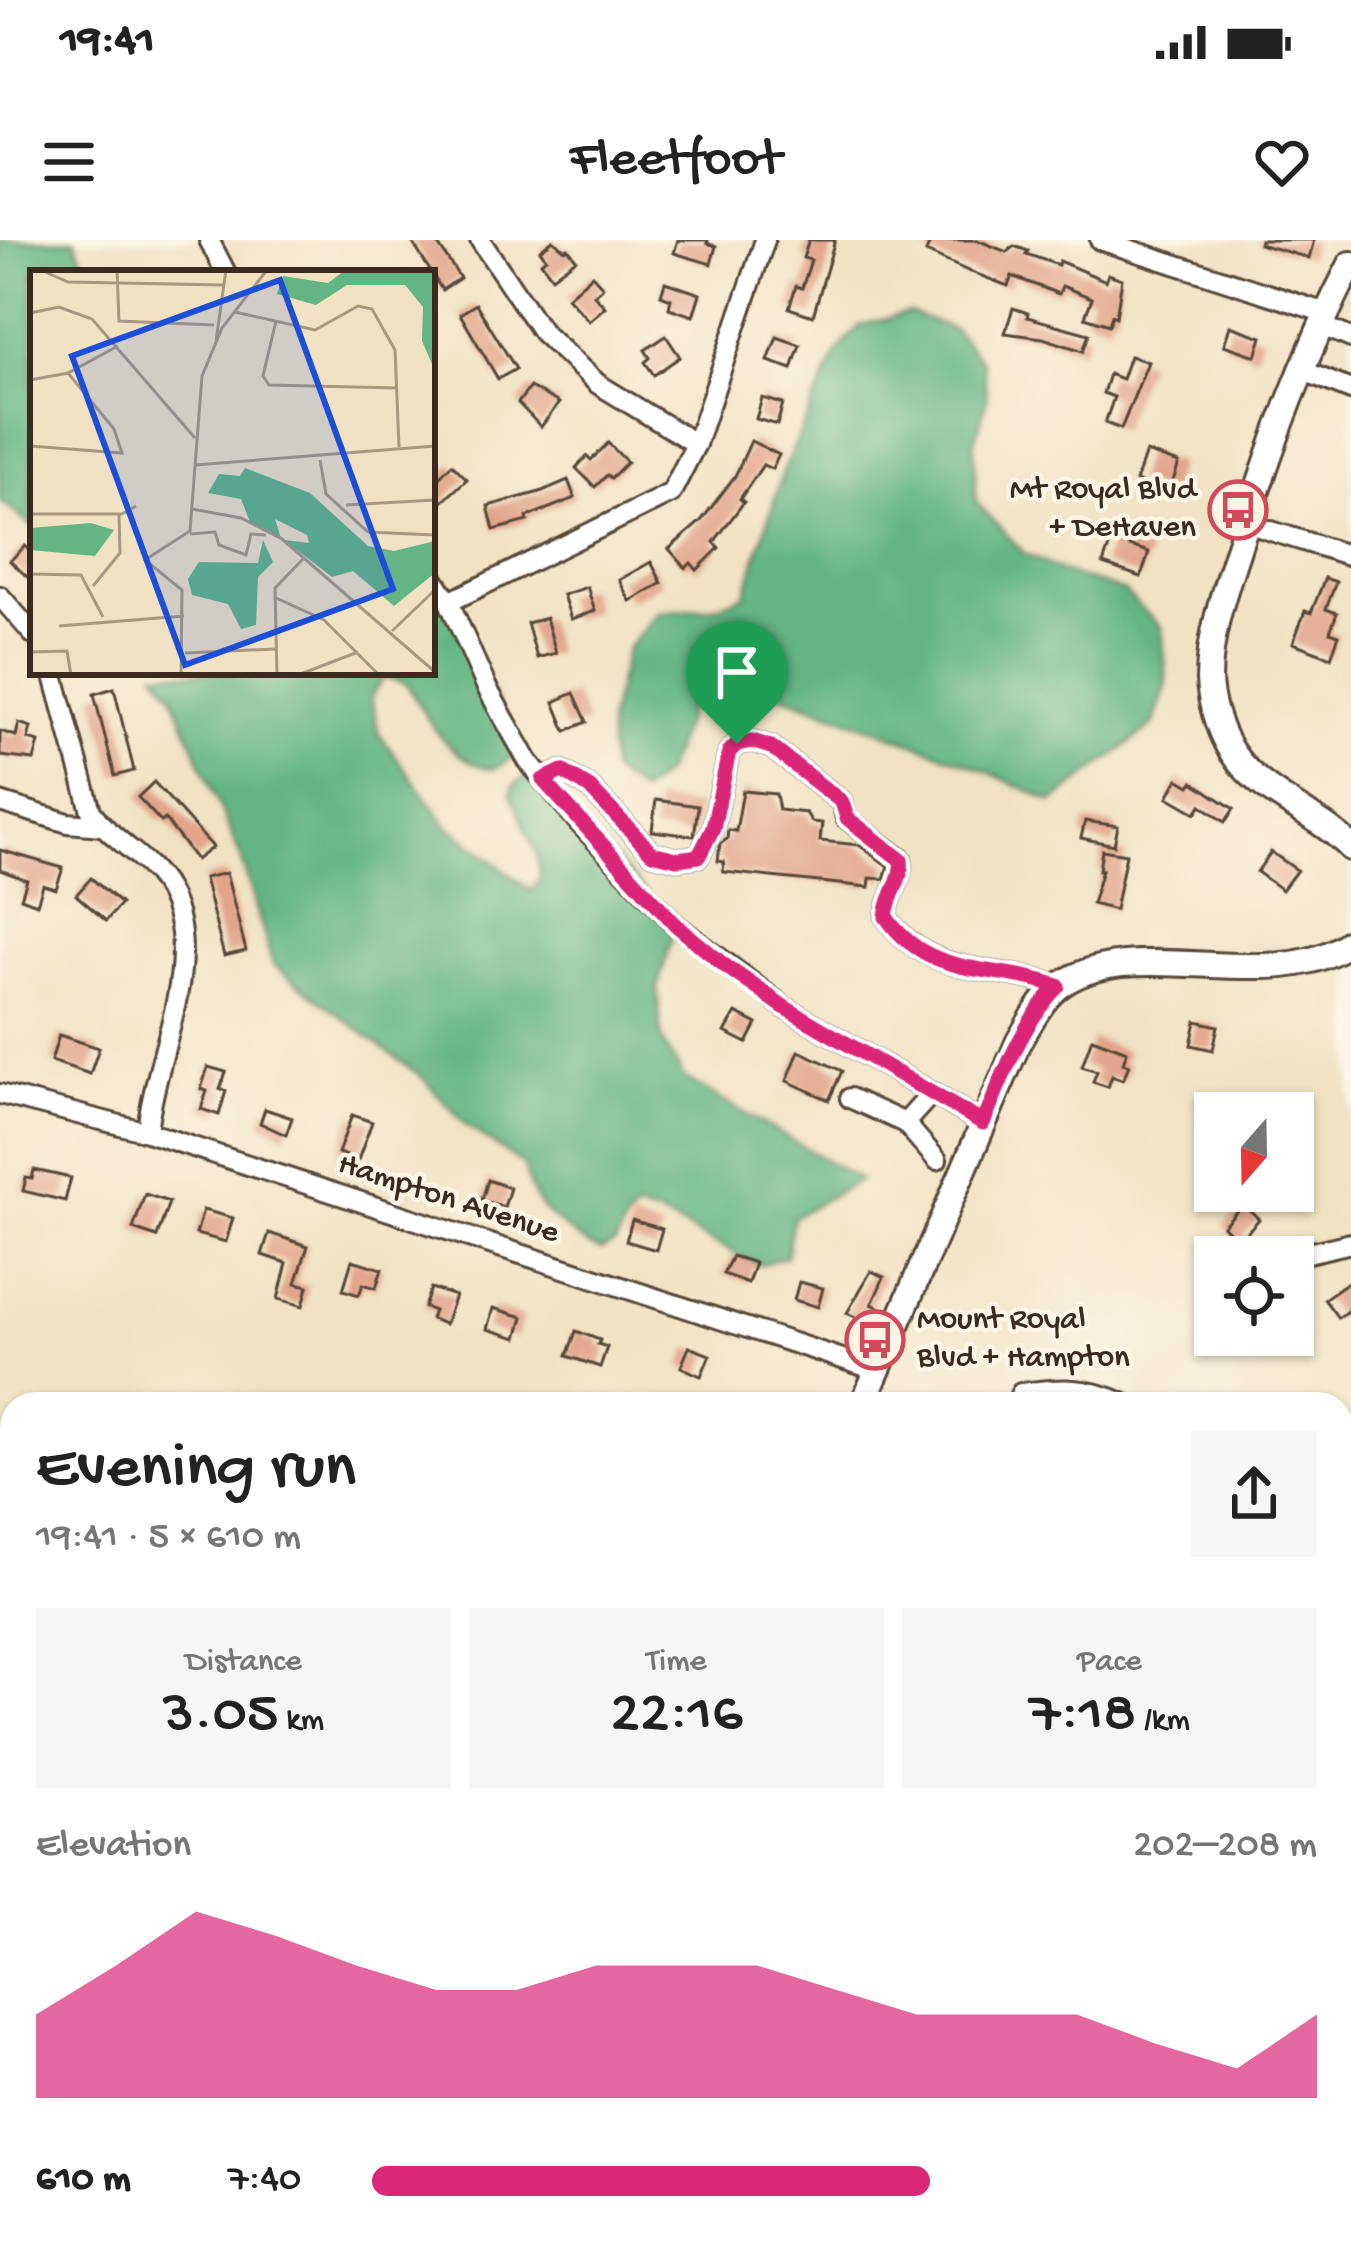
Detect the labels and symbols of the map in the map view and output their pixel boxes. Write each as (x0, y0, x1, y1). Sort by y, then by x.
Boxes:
inset map (30, 270, 435, 675)
place label: Mt Royal Blvd + DeHaven (1010, 472, 1199, 548)
bus stop icon: Mt Royal Blvd + DeHaven (1207, 479, 1269, 541)
pin (686, 621, 788, 744)
north arrow (1194, 1092, 1314, 1212)
street label: Hampton Avenue (333, 1146, 564, 1254)
place label: Mount Royal Blvd + Hampton (916, 1302, 1130, 1378)
bus stop icon: Mount Royal Blvd + Hampton (844, 1309, 906, 1371)

